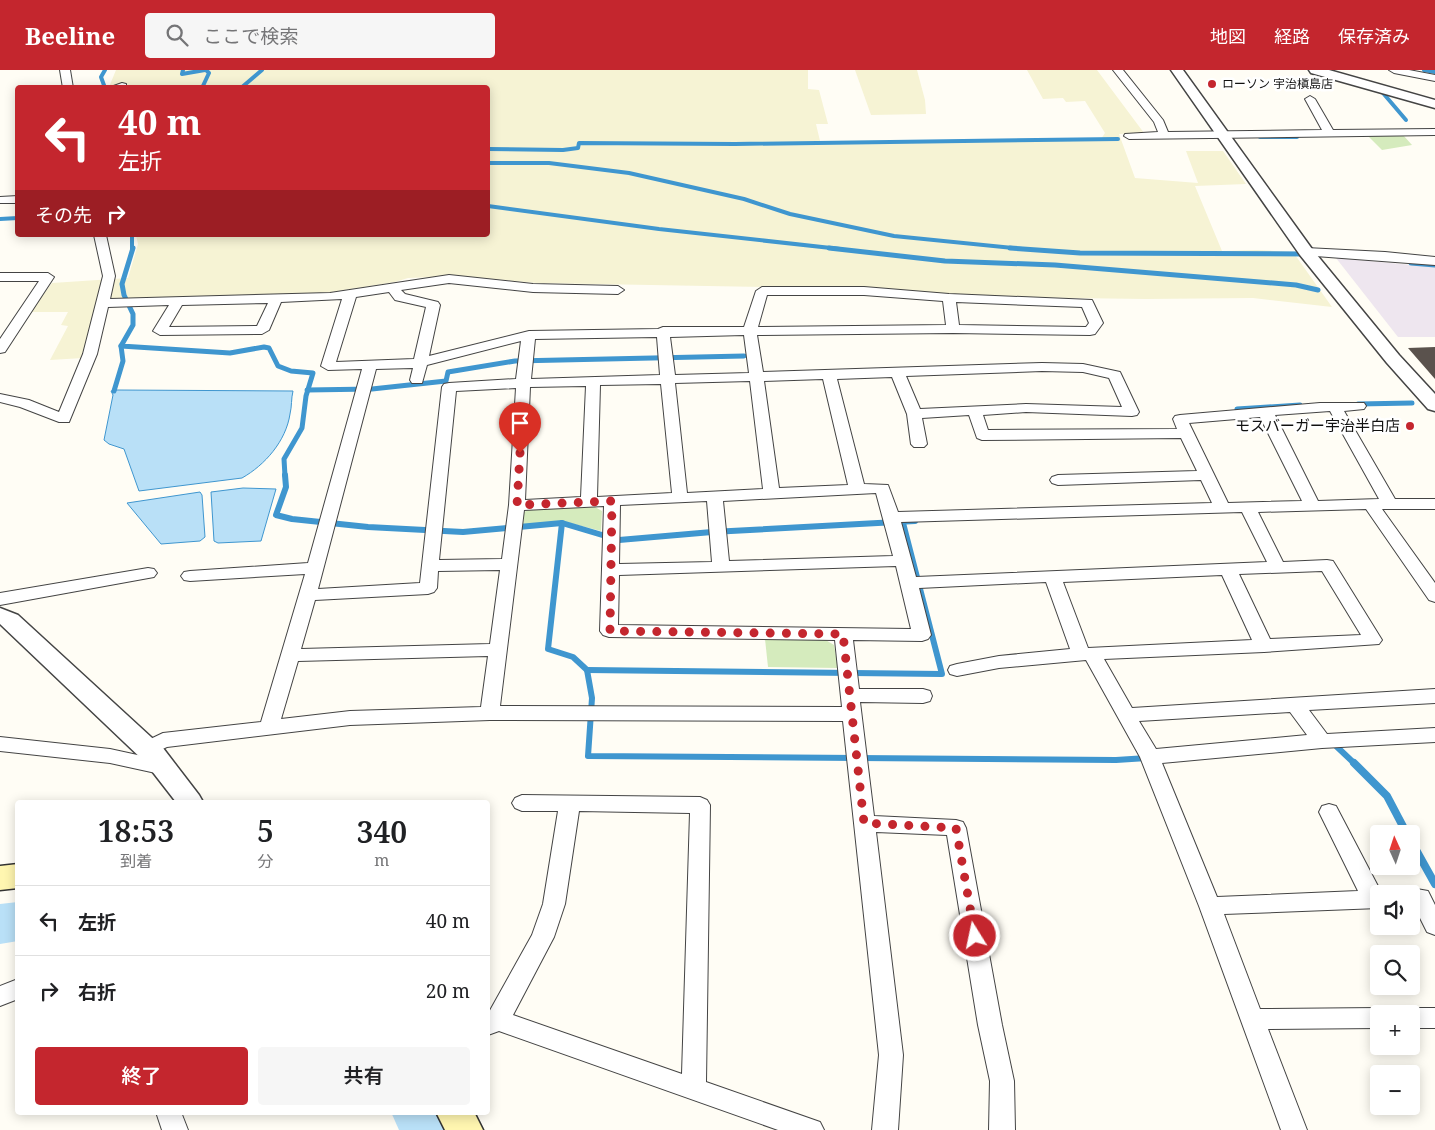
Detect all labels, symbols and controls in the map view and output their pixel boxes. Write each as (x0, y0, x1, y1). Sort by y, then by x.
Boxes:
search box (145, 13, 495, 58)
text: Beeline (25, 19, 115, 52)
icon: search (163, 21, 191, 49)
text: ここで検索 (203, 23, 298, 49)
text: 地図 (1210, 24, 1246, 48)
text: 経路 (1274, 24, 1310, 48)
text: 保存済み (1338, 24, 1410, 48)
place label: ローソン 宇治槇島店 (1222, 75, 1333, 92)
marker: ローソン 宇治槇島店 (1206, 78, 1218, 90)
text: 40 m (118, 98, 201, 145)
icon: left (35, 105, 100, 170)
text: 左折 (118, 145, 162, 175)
icon: right (102, 200, 130, 228)
text: その先 (35, 202, 92, 228)
pin (499, 402, 541, 453)
icon: arrive (506, 409, 534, 437)
place label: モスバーガー宇治半白店 (1235, 415, 1400, 435)
marker: モスバーガー宇治半白店 (1404, 420, 1416, 432)
text: 18:53 (98, 810, 174, 851)
text: 5 (257, 810, 274, 851)
text: 340 (357, 811, 407, 852)
north arrow (1370, 825, 1420, 875)
map controls (1370, 825, 1420, 1115)
text: m (374, 849, 389, 871)
text: 到着 (120, 850, 152, 872)
text: 分 (257, 850, 273, 872)
button: sound (1370, 885, 1420, 935)
icon: left (35, 907, 63, 935)
text: 40 m (426, 908, 470, 934)
text: 左折 (78, 909, 116, 935)
position arrow (948, 909, 1000, 961)
button: search (1370, 945, 1420, 995)
icon: right (35, 977, 63, 1005)
text: 20 m (426, 978, 470, 1004)
text: 右折 (78, 979, 116, 1005)
button: + (1370, 1005, 1420, 1055)
button: 終了 (35, 1047, 248, 1105)
button: 共有 (258, 1047, 470, 1105)
button: − (1370, 1065, 1420, 1115)

